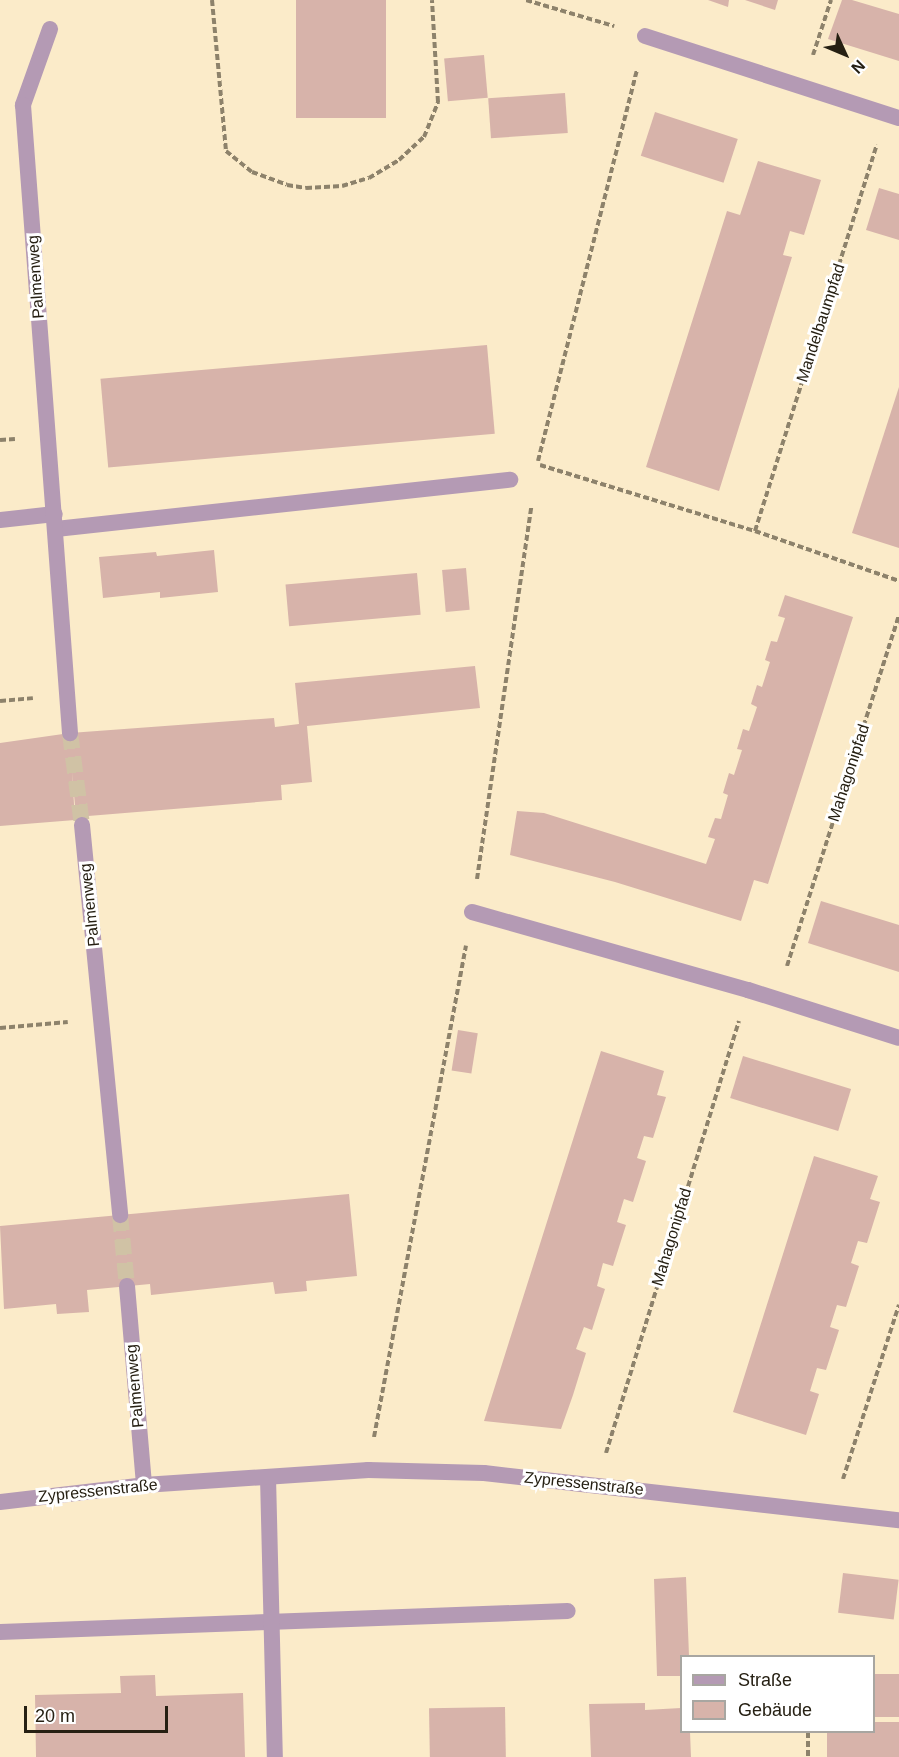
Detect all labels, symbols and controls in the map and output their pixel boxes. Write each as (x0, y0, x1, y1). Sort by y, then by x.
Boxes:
north arrow (815, 24, 875, 84)
text: N (848, 57, 868, 77)
street label: Palmenweg (24, 235, 48, 319)
street label: Mandelbaumpfad (793, 261, 849, 385)
street label: Mahagonipfad (824, 722, 874, 824)
street label: Palmenweg (76, 862, 104, 948)
street label: Mahagonipfad (648, 1186, 696, 1288)
street label: Palmenweg (122, 1344, 148, 1428)
street label: Zypressenstraße (523, 1468, 645, 1500)
street label: Zypressenstraße (37, 1475, 159, 1507)
legend (680, 1655, 875, 1733)
text: Straße (738, 1670, 792, 1690)
scale bar (27, 1694, 171, 1732)
text: Gebäude (738, 1700, 812, 1720)
text: 20 m (35, 1706, 75, 1726)

